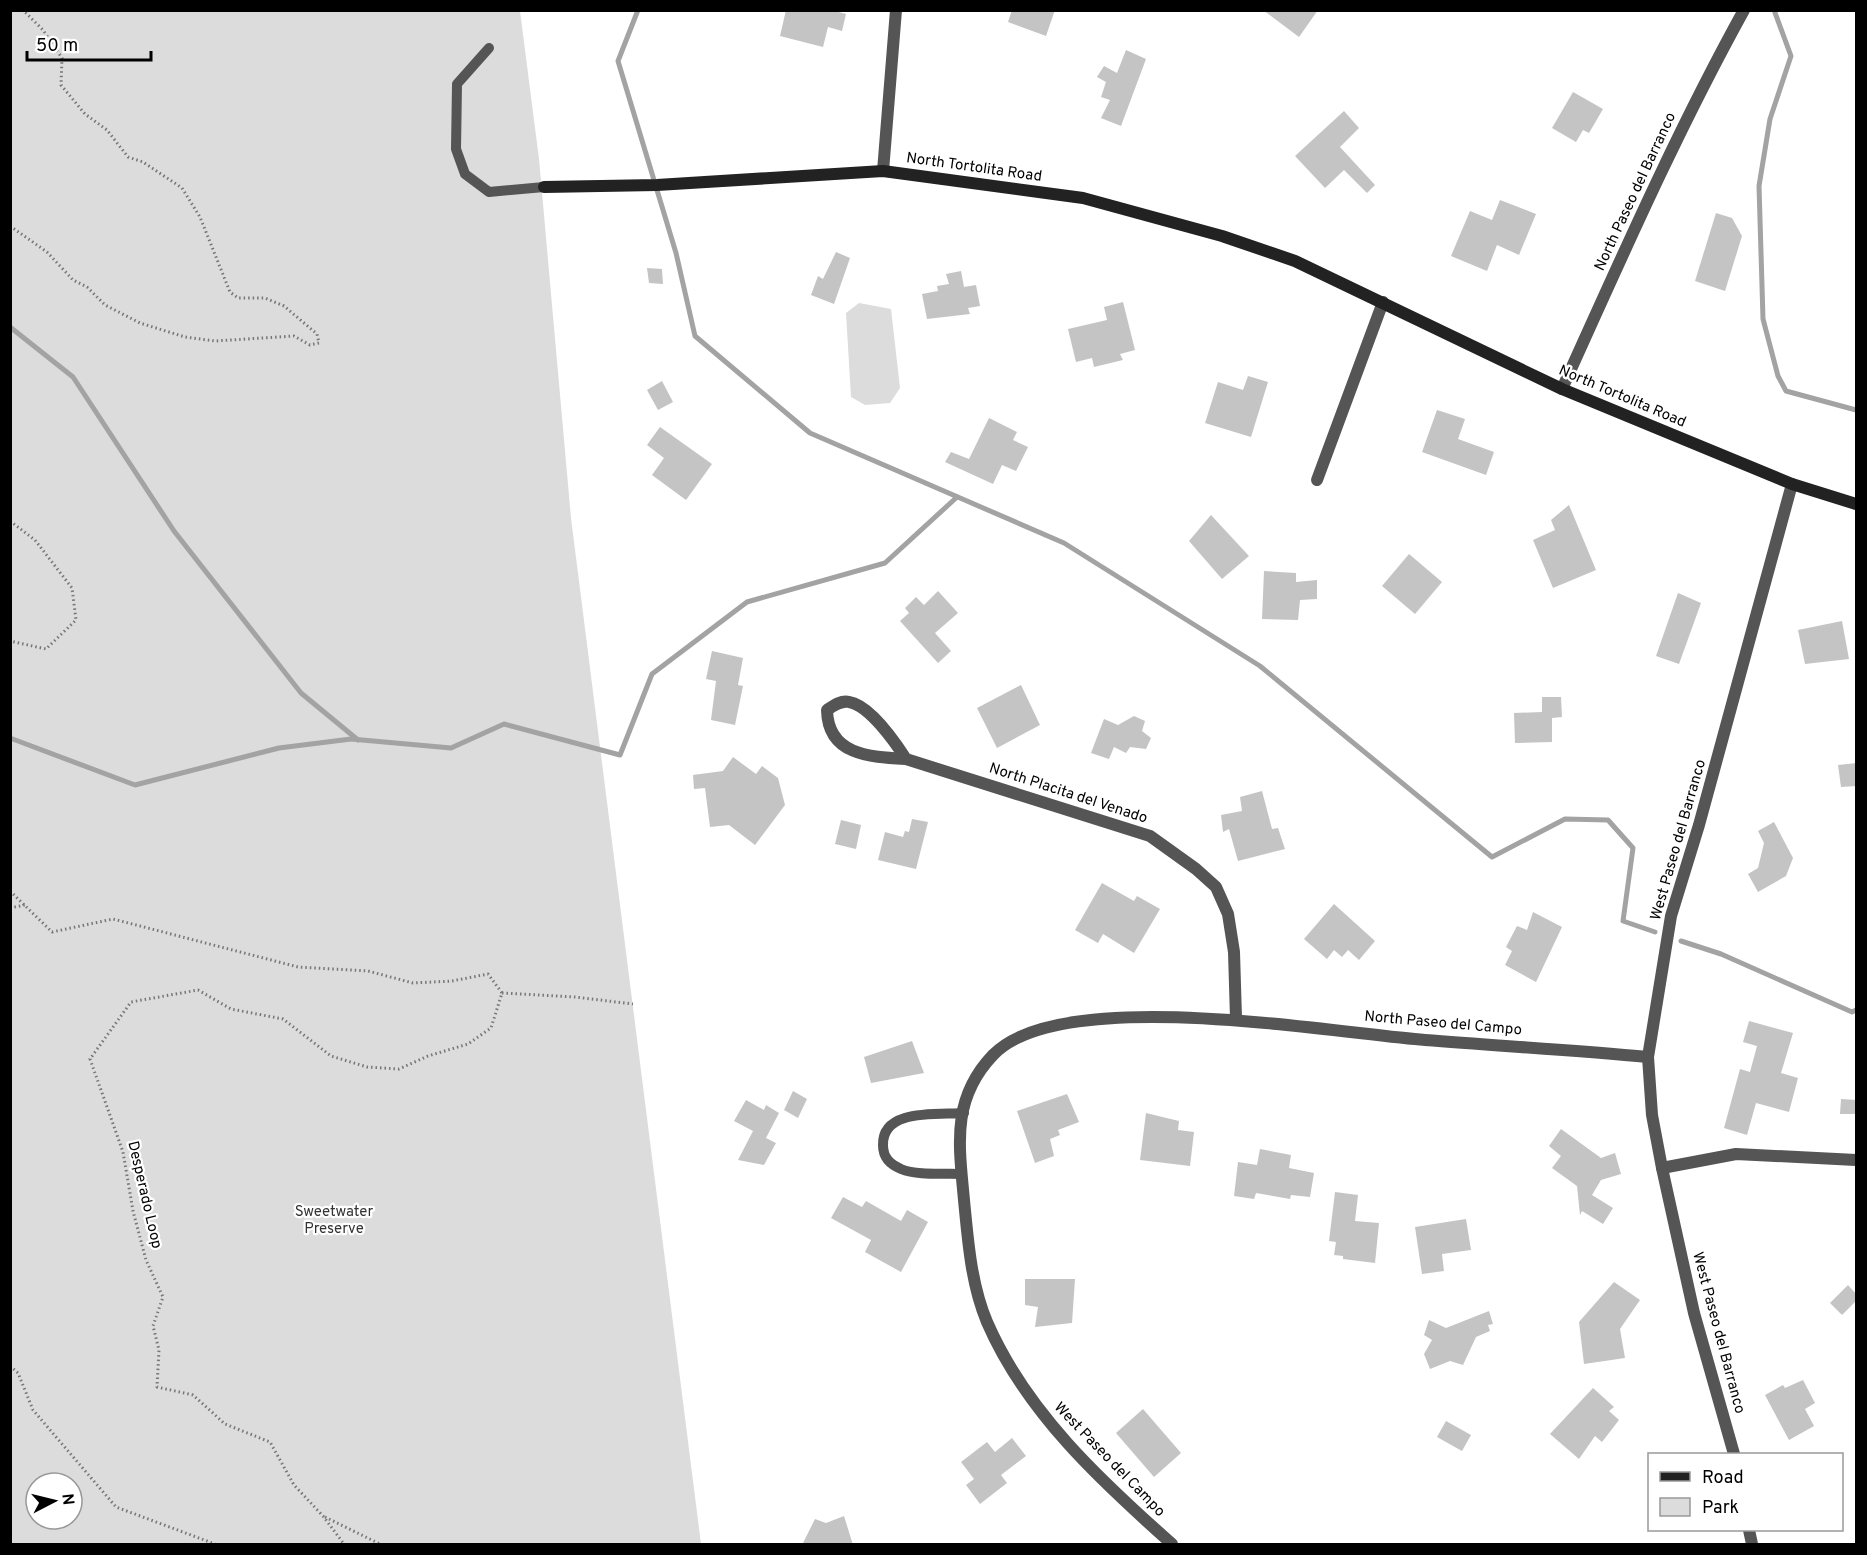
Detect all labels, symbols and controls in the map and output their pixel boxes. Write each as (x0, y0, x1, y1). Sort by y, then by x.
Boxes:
scale bar (27, 24, 152, 62)
text: 50 m (36, 35, 78, 58)
street label: North Paseo del Barranco (1591, 110, 1681, 274)
street label: North Tortolita Road (905, 149, 1043, 187)
street label: North Tortolita Road (1555, 362, 1689, 432)
street label: West Paseo del Barranco (1647, 757, 1711, 923)
street label: North Placita del Venado (986, 759, 1150, 829)
street label: North Paseo del Campo (1363, 1008, 1523, 1040)
street label: Desperado Loop (122, 1139, 166, 1251)
park label: Sweetwater Preserve (295, 1203, 373, 1239)
street label: West Paseo del Barranco (1687, 1250, 1749, 1416)
street label: West Paseo del Campo (1049, 1399, 1169, 1521)
legend (1648, 1453, 1843, 1531)
text: Road (1702, 1467, 1744, 1490)
north arrow (24, 1471, 84, 1531)
text: N (56, 1492, 78, 1506)
text: Park (1702, 1497, 1739, 1520)

